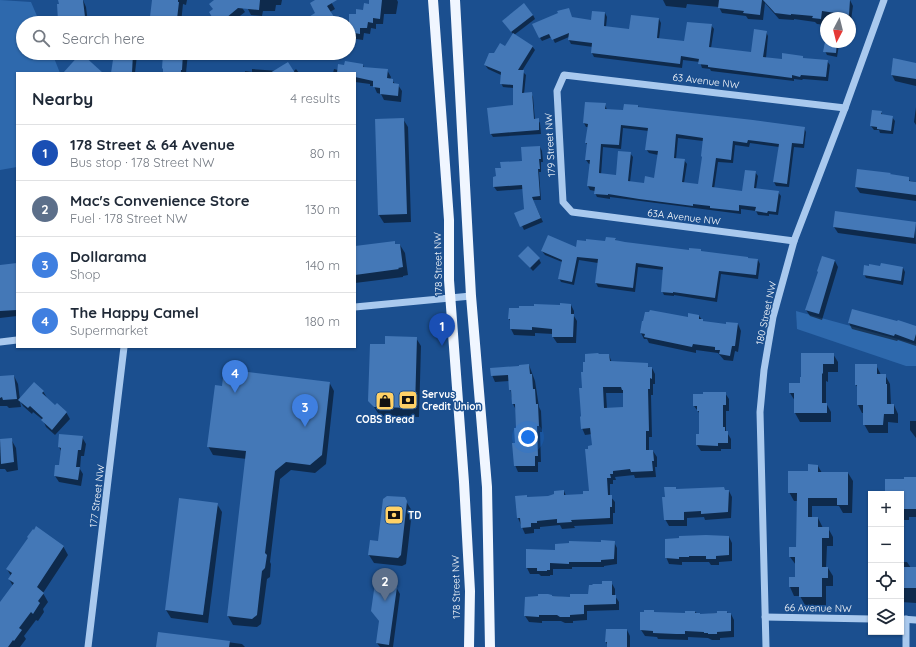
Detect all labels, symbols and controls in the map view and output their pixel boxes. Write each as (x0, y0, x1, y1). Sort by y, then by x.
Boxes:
north arrow (820, 12, 856, 48)
search box (16, 16, 356, 60)
icon: search (30, 27, 52, 49)
text: Search here (62, 29, 145, 48)
street label: 63 Avenue NW (672, 70, 740, 92)
text: Nearby (32, 88, 93, 109)
text: 4 results (290, 90, 340, 106)
street label: 179 Street NW (542, 112, 558, 177)
text: 178 Street & 64 Avenue (70, 135, 235, 154)
text: 1 (42, 145, 48, 161)
text: 80 m (310, 145, 340, 161)
text: Bus stop · 178 Street NW (70, 154, 214, 170)
text: Mac's Convenience Store (70, 191, 249, 210)
text: 2 (41, 201, 49, 217)
text: 130 m (305, 201, 340, 217)
street label: 63A Avenue NW (647, 206, 722, 228)
text: Fuel · 178 Street NW (70, 210, 188, 226)
street label: 178 Street NW (431, 232, 445, 296)
text: Dollarama (70, 247, 147, 266)
text: 3 (42, 257, 48, 273)
text: 140 m (305, 257, 340, 273)
text: Shop (70, 266, 100, 282)
street label: 180 Street NW (753, 280, 779, 346)
text: The Happy Camel (70, 303, 199, 322)
text: 4 (41, 313, 49, 329)
text: 180 m (305, 313, 340, 329)
pin: 1 (429, 313, 455, 346)
text: Supermarket (70, 322, 148, 338)
pin: 4 (222, 360, 248, 393)
place label: Servus Credit Union (422, 388, 481, 413)
bank icon: Servus Credit Union (397, 389, 419, 411)
shop icon: COBS Bread (374, 390, 396, 412)
pin: 3 (292, 394, 318, 427)
place label: COBS Bread (356, 413, 414, 426)
your location (518, 427, 538, 447)
street label: 177 Street NW (87, 463, 107, 528)
map controls (868, 491, 904, 635)
button: + (868, 491, 904, 527)
bank icon: TD (383, 504, 405, 526)
place label: TD (408, 509, 421, 522)
button: − (868, 527, 904, 563)
street label: 178 Street NW (449, 555, 463, 619)
button: locate (868, 563, 904, 599)
pin: 2 (372, 568, 398, 601)
button: layers (868, 599, 904, 635)
street label: 66 Avenue NW (784, 601, 852, 615)

